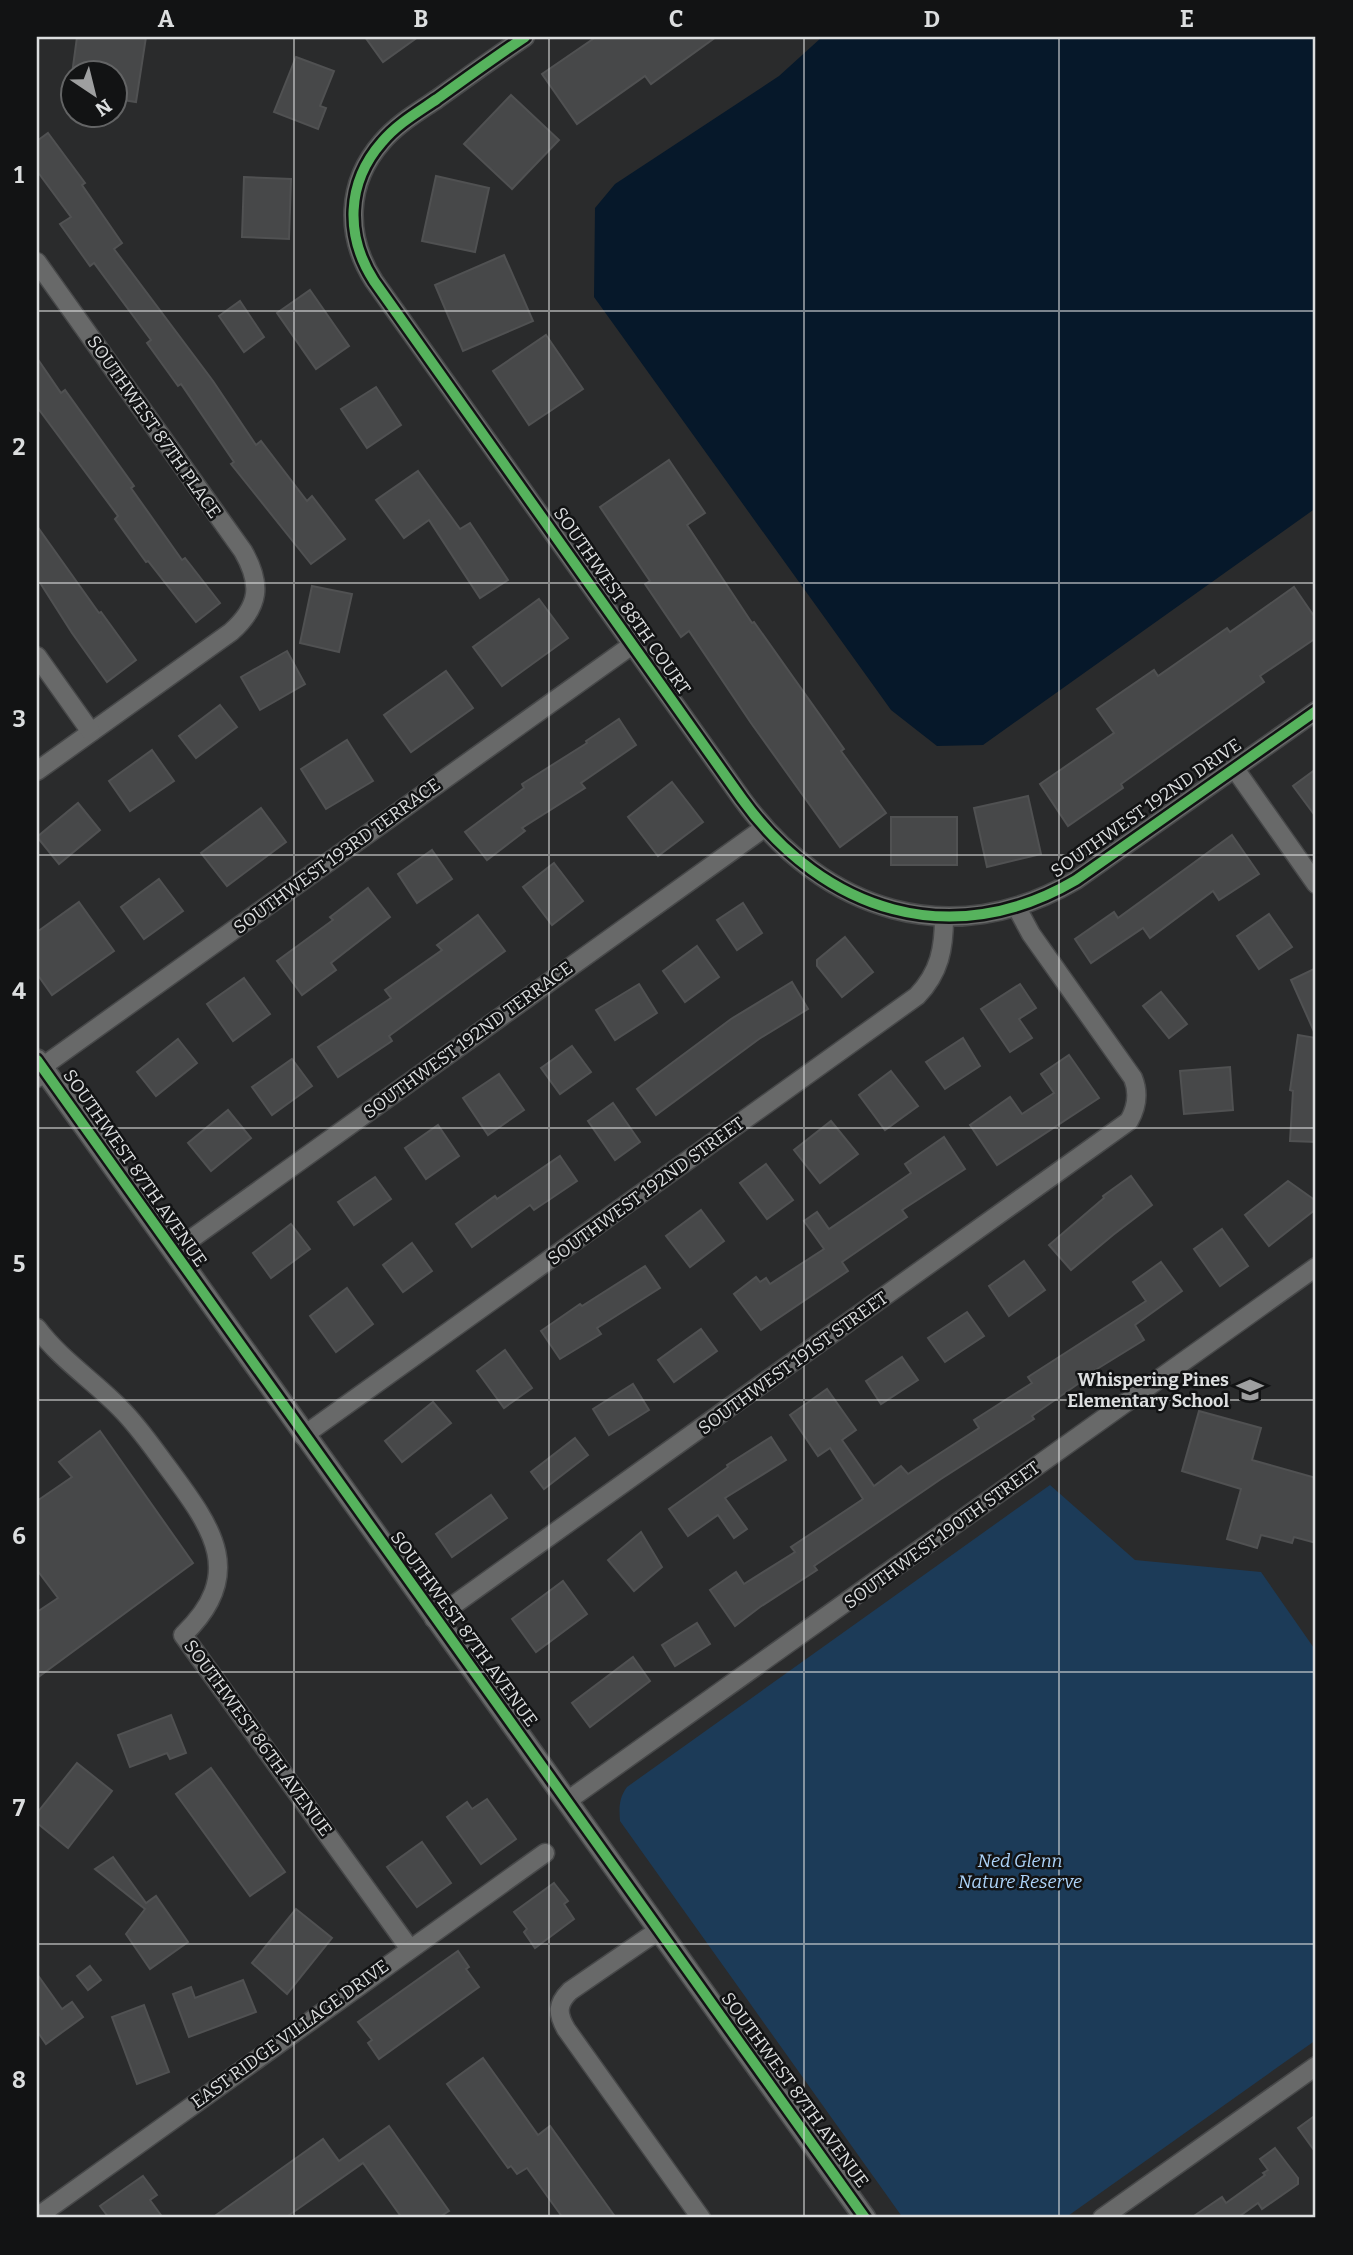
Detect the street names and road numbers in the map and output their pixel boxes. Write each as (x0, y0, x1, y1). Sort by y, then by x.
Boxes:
street label: SOUTHWEST 87TH PLACE (82, 331, 226, 523)
street label: SOUTHWEST 88TH COURT (549, 503, 695, 699)
street label: SOUTHWEST 192ND DRIVE (1047, 734, 1245, 882)
street label: SOUTHWEST 193RD TERRACE (229, 773, 445, 939)
street label: SOUTHWEST 192ND TERRACE (359, 957, 577, 1123)
street label: SOUTHWEST 87TH AVENUE (58, 1065, 212, 1271)
street label: SOUTHWEST 192ND STREET (543, 1112, 749, 1270)
street label: SOUTHWEST 191ST STREET (694, 1287, 892, 1439)
street label: SOUTHWEST 190TH STREET (840, 1456, 1045, 1614)
street label: SOUTHWEST 87TH AVENUE (386, 1527, 542, 1731)
street label: SOUTHWEST 86TH AVENUE (179, 1635, 337, 1841)
street label: EAST RIDGE VILLAGE DRIVE (187, 1955, 393, 2113)
street label: SOUTHWEST 87TH AVENUE (717, 1988, 873, 2192)

